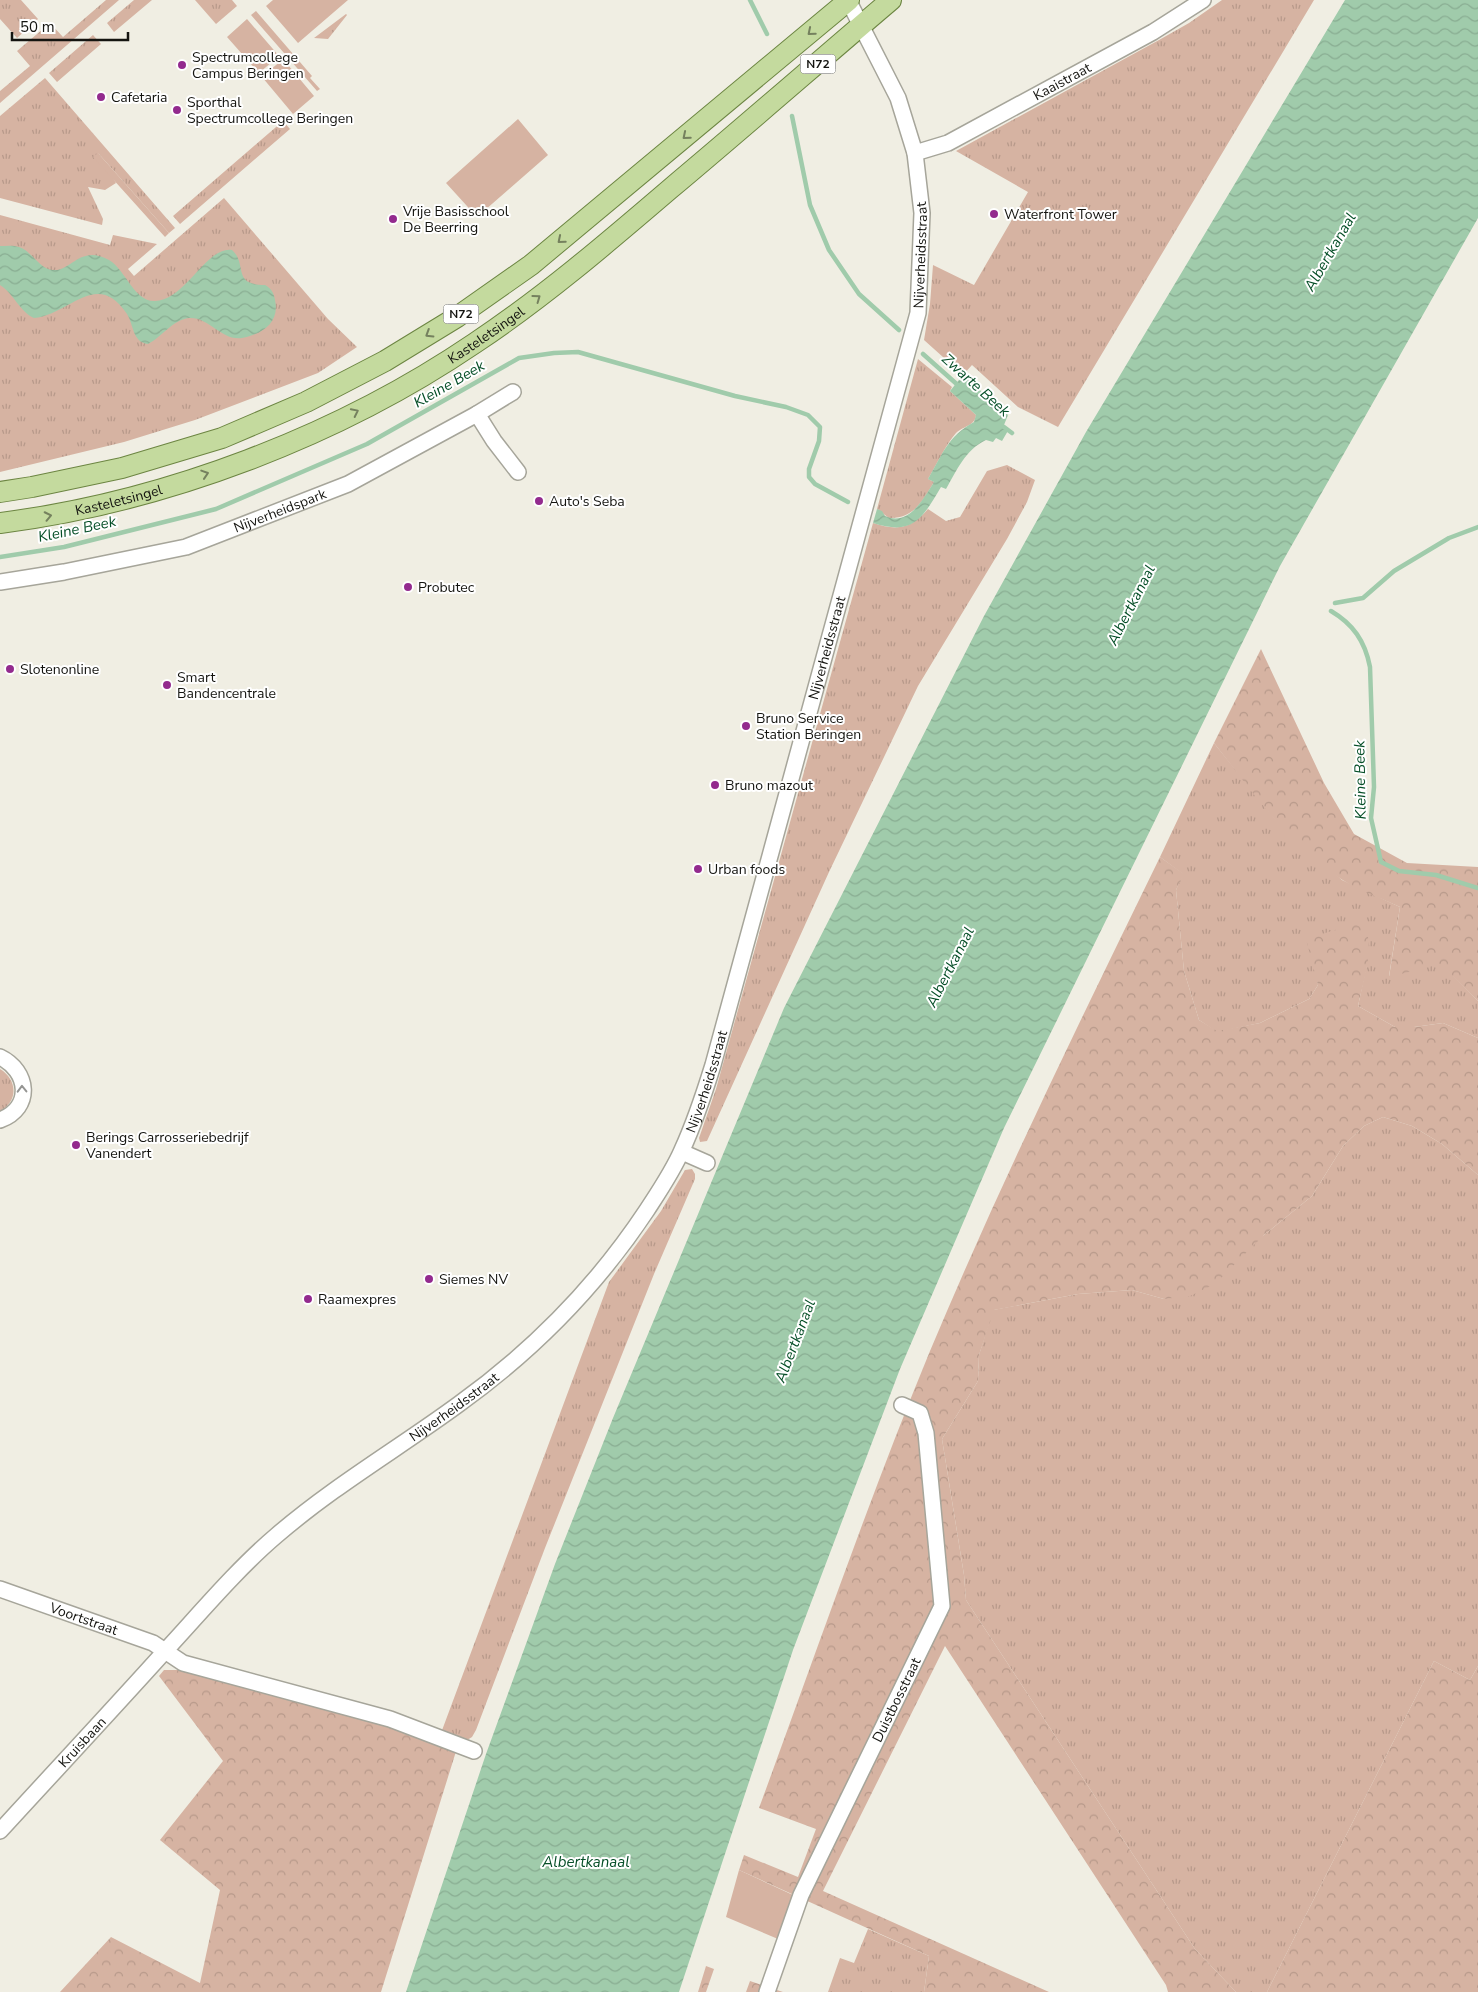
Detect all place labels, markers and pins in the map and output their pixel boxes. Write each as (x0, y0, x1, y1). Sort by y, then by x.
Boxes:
place label: Spectrumcollege Campus Beringen (192, 48, 304, 83)
marker: Spectrumcollege Campus Beringen (176, 59, 188, 71)
place label: Cafetaria (111, 88, 168, 107)
marker: Cafetaria (95, 91, 107, 103)
place label: Sporthal Spectrumcollege Beringen (187, 93, 353, 128)
marker: Sporthal Spectrumcollege Beringen (171, 104, 183, 116)
place label: Vrije Basisschool De Beerring (402, 202, 510, 237)
place label: Waterfront Tower (1004, 205, 1117, 224)
marker: Waterfront Tower (988, 208, 1000, 220)
marker: Vrije Basisschool De Beerring (387, 213, 399, 225)
place label: Auto's Seba (549, 492, 625, 511)
marker: Auto's Seba (533, 495, 545, 507)
place label: Probutec (418, 578, 475, 597)
marker: Probutec (402, 581, 414, 593)
place label: Slotenonline (20, 660, 99, 679)
marker: Slotenonline (4, 663, 16, 675)
place label: Smart Bandencentrale (177, 668, 276, 703)
marker: Smart Bandencentrale (161, 679, 173, 691)
place label: Bruno Service Station Beringen (756, 709, 861, 744)
marker: Bruno Service Station Beringen (740, 720, 752, 732)
place label: Bruno mazout (725, 776, 813, 795)
marker: Bruno mazout (709, 779, 721, 791)
place label: Urban foods (708, 860, 786, 879)
marker: Urban foods (692, 863, 704, 875)
place label: Berings Carrosseriebedrijf Vanendert (85, 1128, 249, 1163)
marker: Berings Carrosseriebedrijf Vanendert (70, 1139, 82, 1151)
place label: Siemes NV (439, 1270, 508, 1289)
marker: Siemes NV (423, 1273, 435, 1285)
place label: Raamexpres (318, 1290, 396, 1309)
marker: Raamexpres (302, 1293, 314, 1305)

